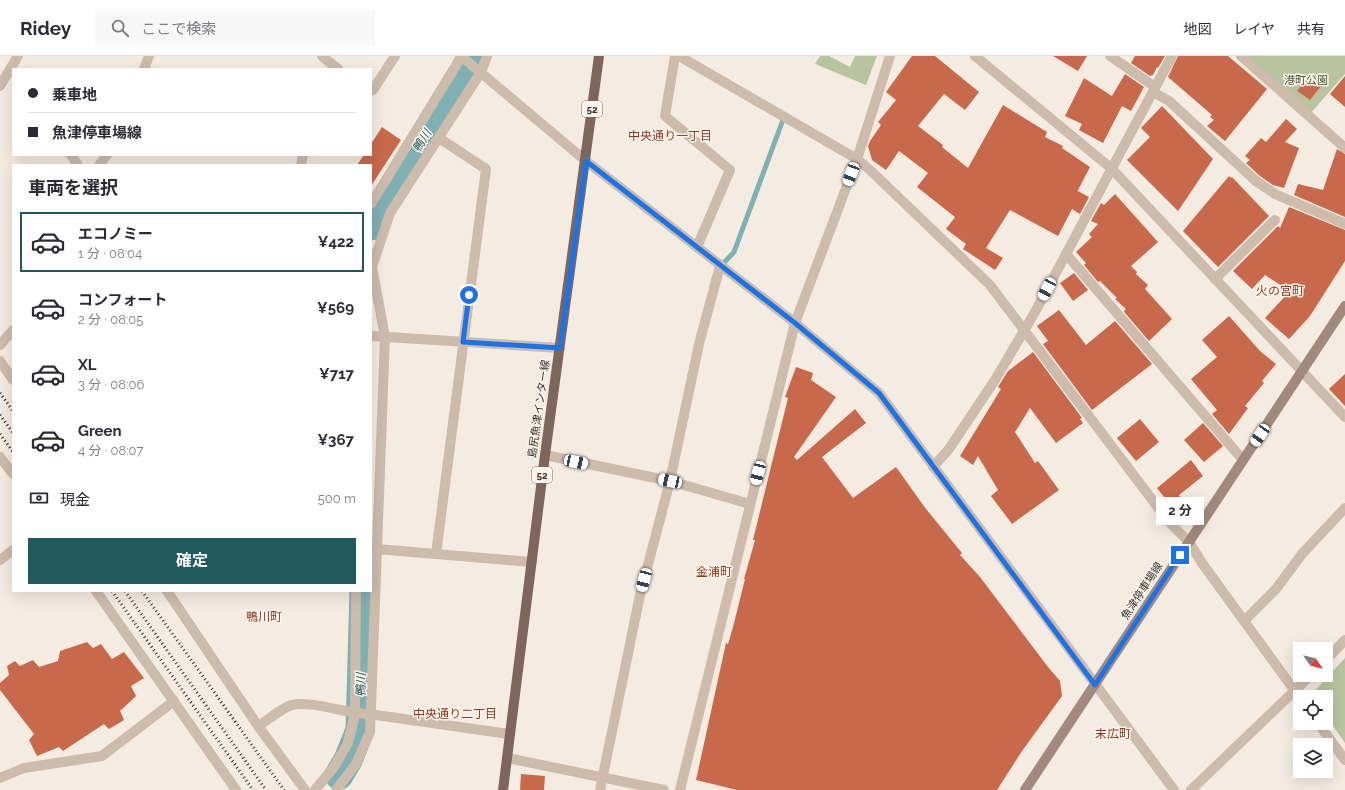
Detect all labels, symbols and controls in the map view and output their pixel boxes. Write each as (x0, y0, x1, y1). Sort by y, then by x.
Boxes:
search box (95, 10, 375, 46)
text: Ridey (20, 17, 71, 39)
icon: search (109, 17, 131, 39)
text: ここで検索 (141, 20, 216, 38)
text: 地図 (1183, 21, 1211, 37)
text: レイヤ (1233, 21, 1275, 37)
text: 共有 (1297, 21, 1325, 37)
park label: 港町公園 (1284, 74, 1328, 87)
text: 乗車地 (52, 86, 97, 104)
road number: 52 (582, 101, 602, 117)
text: 魚津停車場線 (52, 124, 142, 142)
water label: 鴨川 (410, 125, 435, 155)
district label: 中央通り一丁目 (628, 129, 712, 143)
car (841, 161, 861, 187)
text: 車両を選択 (28, 177, 118, 198)
icon: car (30, 224, 66, 260)
text: エコノミー (78, 225, 153, 243)
text: ¥422 (318, 233, 354, 251)
text: 1 分 · 08:04 (78, 246, 142, 261)
car (1036, 276, 1058, 302)
district label: 火の宮町 (1256, 284, 1304, 298)
route start (460, 286, 478, 304)
icon: car (30, 290, 66, 326)
text: コンフォート (78, 291, 168, 309)
text: ¥569 (317, 299, 354, 317)
text: 2 分 · 08:05 (78, 312, 143, 327)
icon: car (30, 356, 66, 392)
text: XL (78, 356, 96, 374)
street label: 島尻魚津インター線 (526, 359, 552, 459)
text: ¥717 (319, 365, 354, 383)
text: 3 分 · 08:06 (78, 377, 144, 392)
icon: car (30, 422, 66, 458)
text: Green (78, 422, 122, 440)
car (1248, 422, 1272, 448)
text: ¥367 (317, 431, 354, 449)
text: 4 分 · 08:07 (78, 443, 143, 458)
car (563, 454, 589, 470)
car (749, 460, 767, 486)
road number: 52 (532, 467, 552, 483)
car (657, 473, 683, 489)
icon: cash (28, 487, 50, 509)
text: 現金 (60, 491, 90, 509)
text: 500 m (318, 491, 356, 506)
callout: 2 分 (1156, 497, 1204, 525)
text: 2 分 (1168, 503, 1192, 518)
button: 確定 (28, 538, 356, 584)
route end (1171, 546, 1189, 564)
street label: 魚津停車場線 (1119, 560, 1165, 622)
district label: 金浦町 (696, 565, 732, 579)
car (635, 567, 653, 593)
district label: 鴨川町 (246, 610, 282, 624)
north arrow (1293, 642, 1333, 682)
map controls (1293, 642, 1333, 778)
water label: 鴨川 (354, 671, 368, 697)
button: locate (1293, 690, 1333, 730)
district label: 中央通り二丁目 (413, 707, 497, 721)
district label: 末広町 (1095, 727, 1131, 741)
button: layers (1293, 738, 1333, 778)

